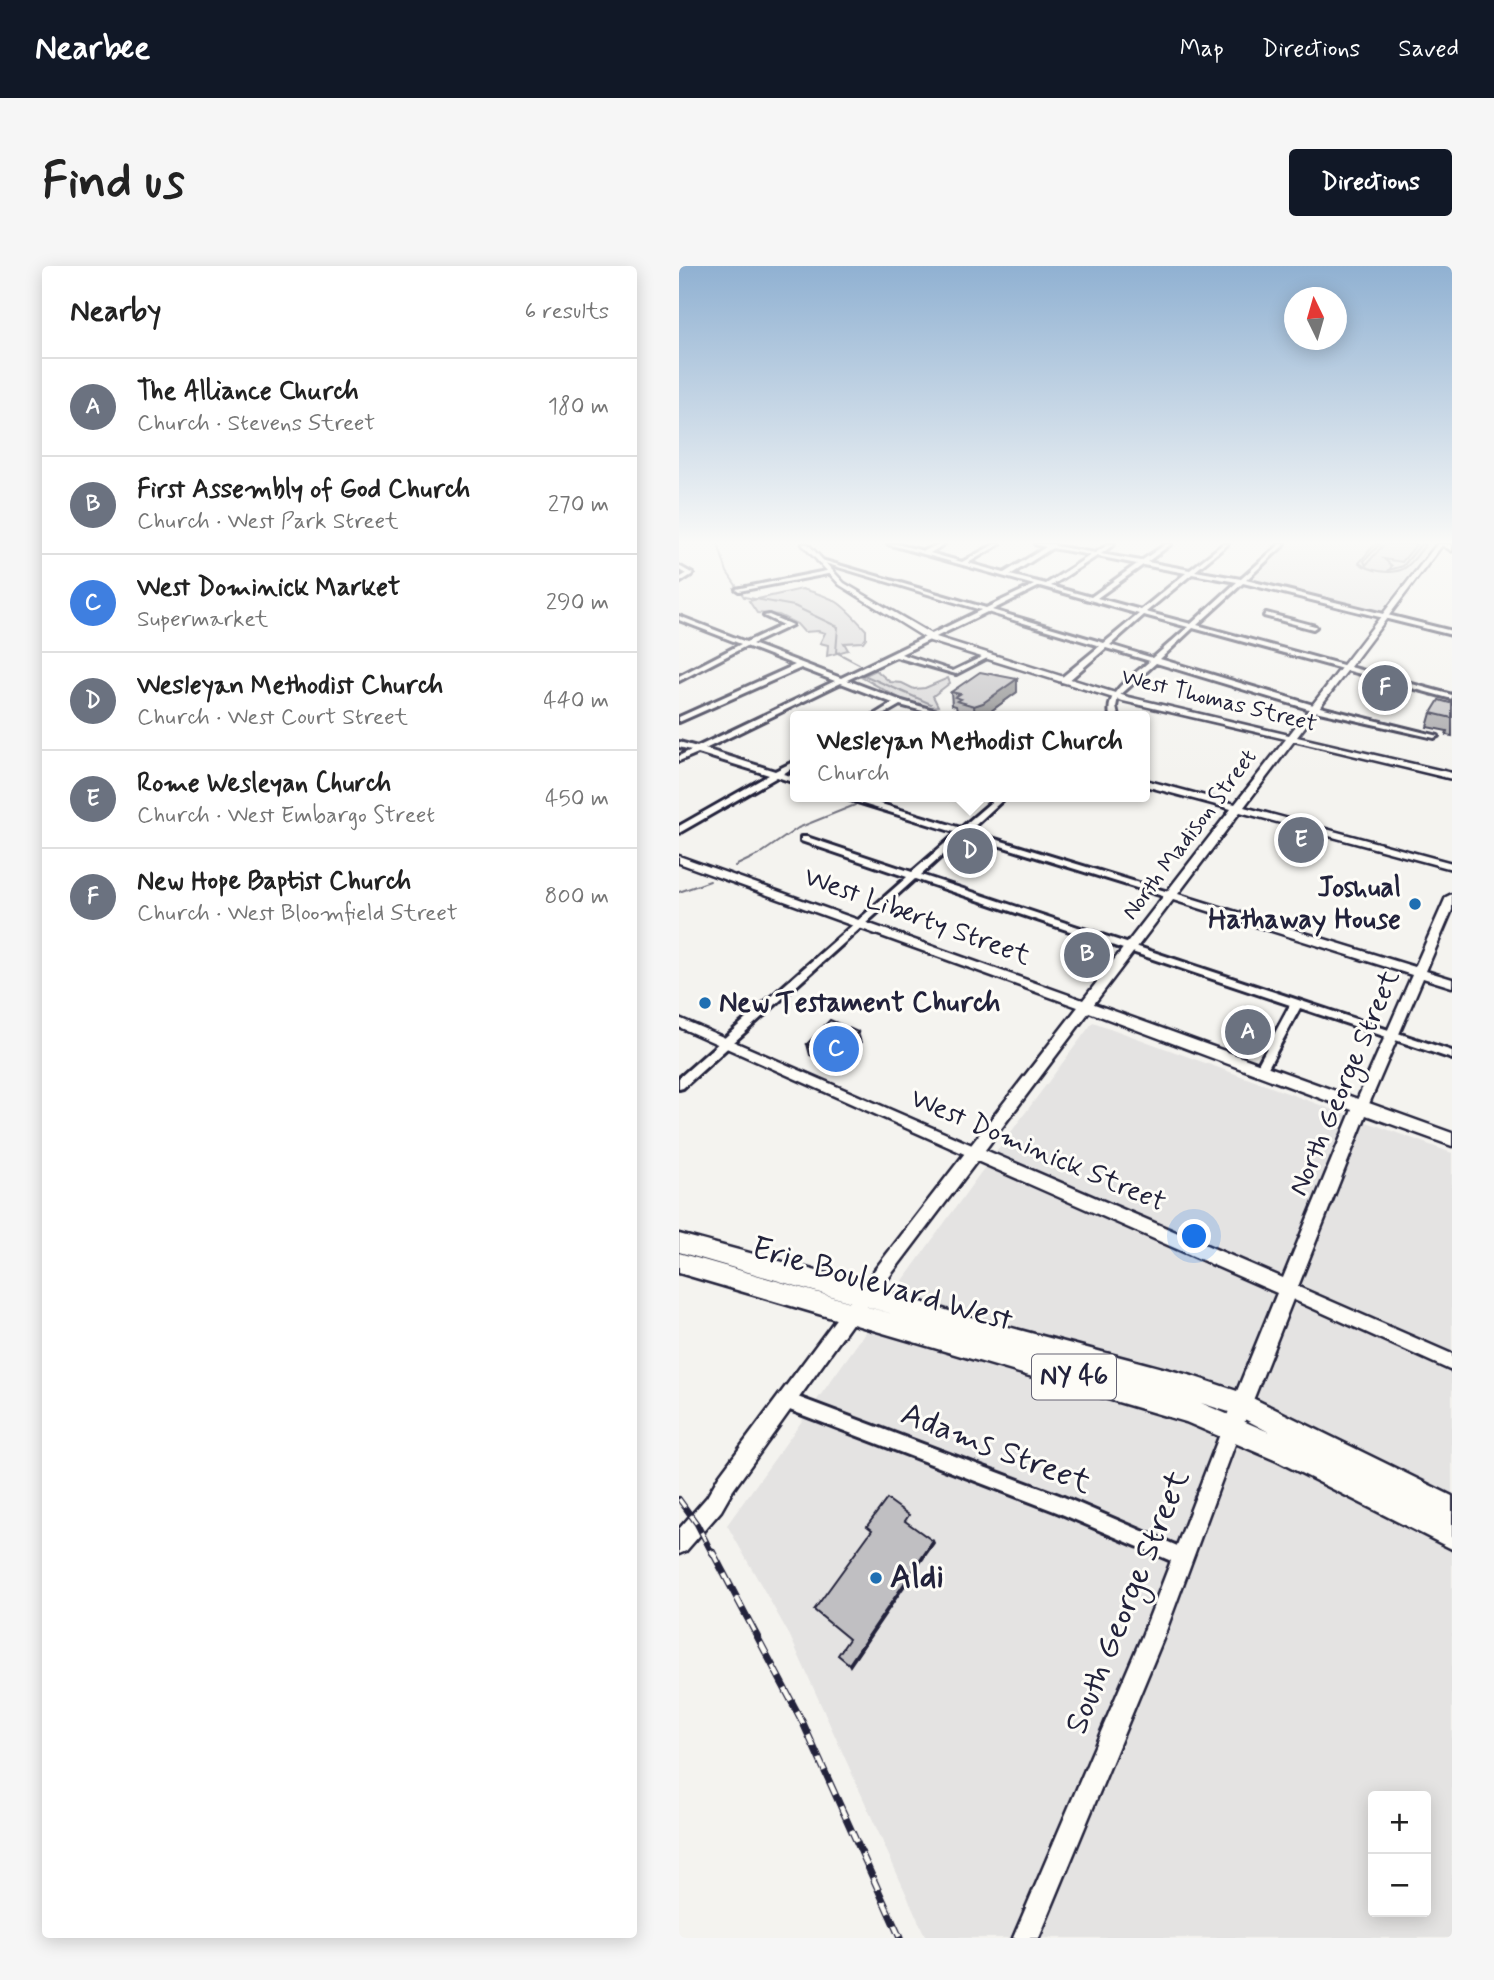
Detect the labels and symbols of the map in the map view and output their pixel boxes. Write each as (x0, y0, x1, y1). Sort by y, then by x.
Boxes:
north arrow (1284, 287, 1347, 350)
street label: West Thomas Street (1118, 662, 1320, 740)
pin: F (1362, 662, 1408, 714)
street label: North Madison Street (1116, 743, 1264, 927)
pin: E (1278, 814, 1324, 866)
pin: D (947, 825, 993, 877)
street label: West Liberty Street (799, 859, 1036, 975)
place label: Joshual Hathaway House (1208, 870, 1401, 939)
marker: Joshual Hathaway House (1407, 896, 1423, 912)
pin: B (1064, 929, 1110, 981)
street label: North George Street (1281, 964, 1411, 1203)
place label: New Testament Church (719, 985, 1001, 1022)
marker: New Testament Church (697, 995, 713, 1011)
pin: A (1225, 1006, 1271, 1058)
pin: C (813, 1023, 859, 1075)
street label: West Dominick Street (905, 1080, 1171, 1222)
your location (1177, 1219, 1211, 1253)
street label: Erie Boulevard West (746, 1227, 1018, 1343)
road number: NY 46 (1032, 1354, 1116, 1400)
street label: Adams Street (894, 1392, 1098, 1506)
street label: South George Street (1055, 1463, 1203, 1741)
place label: Aldi (890, 1556, 944, 1600)
marker: Aldi (868, 1570, 884, 1586)

